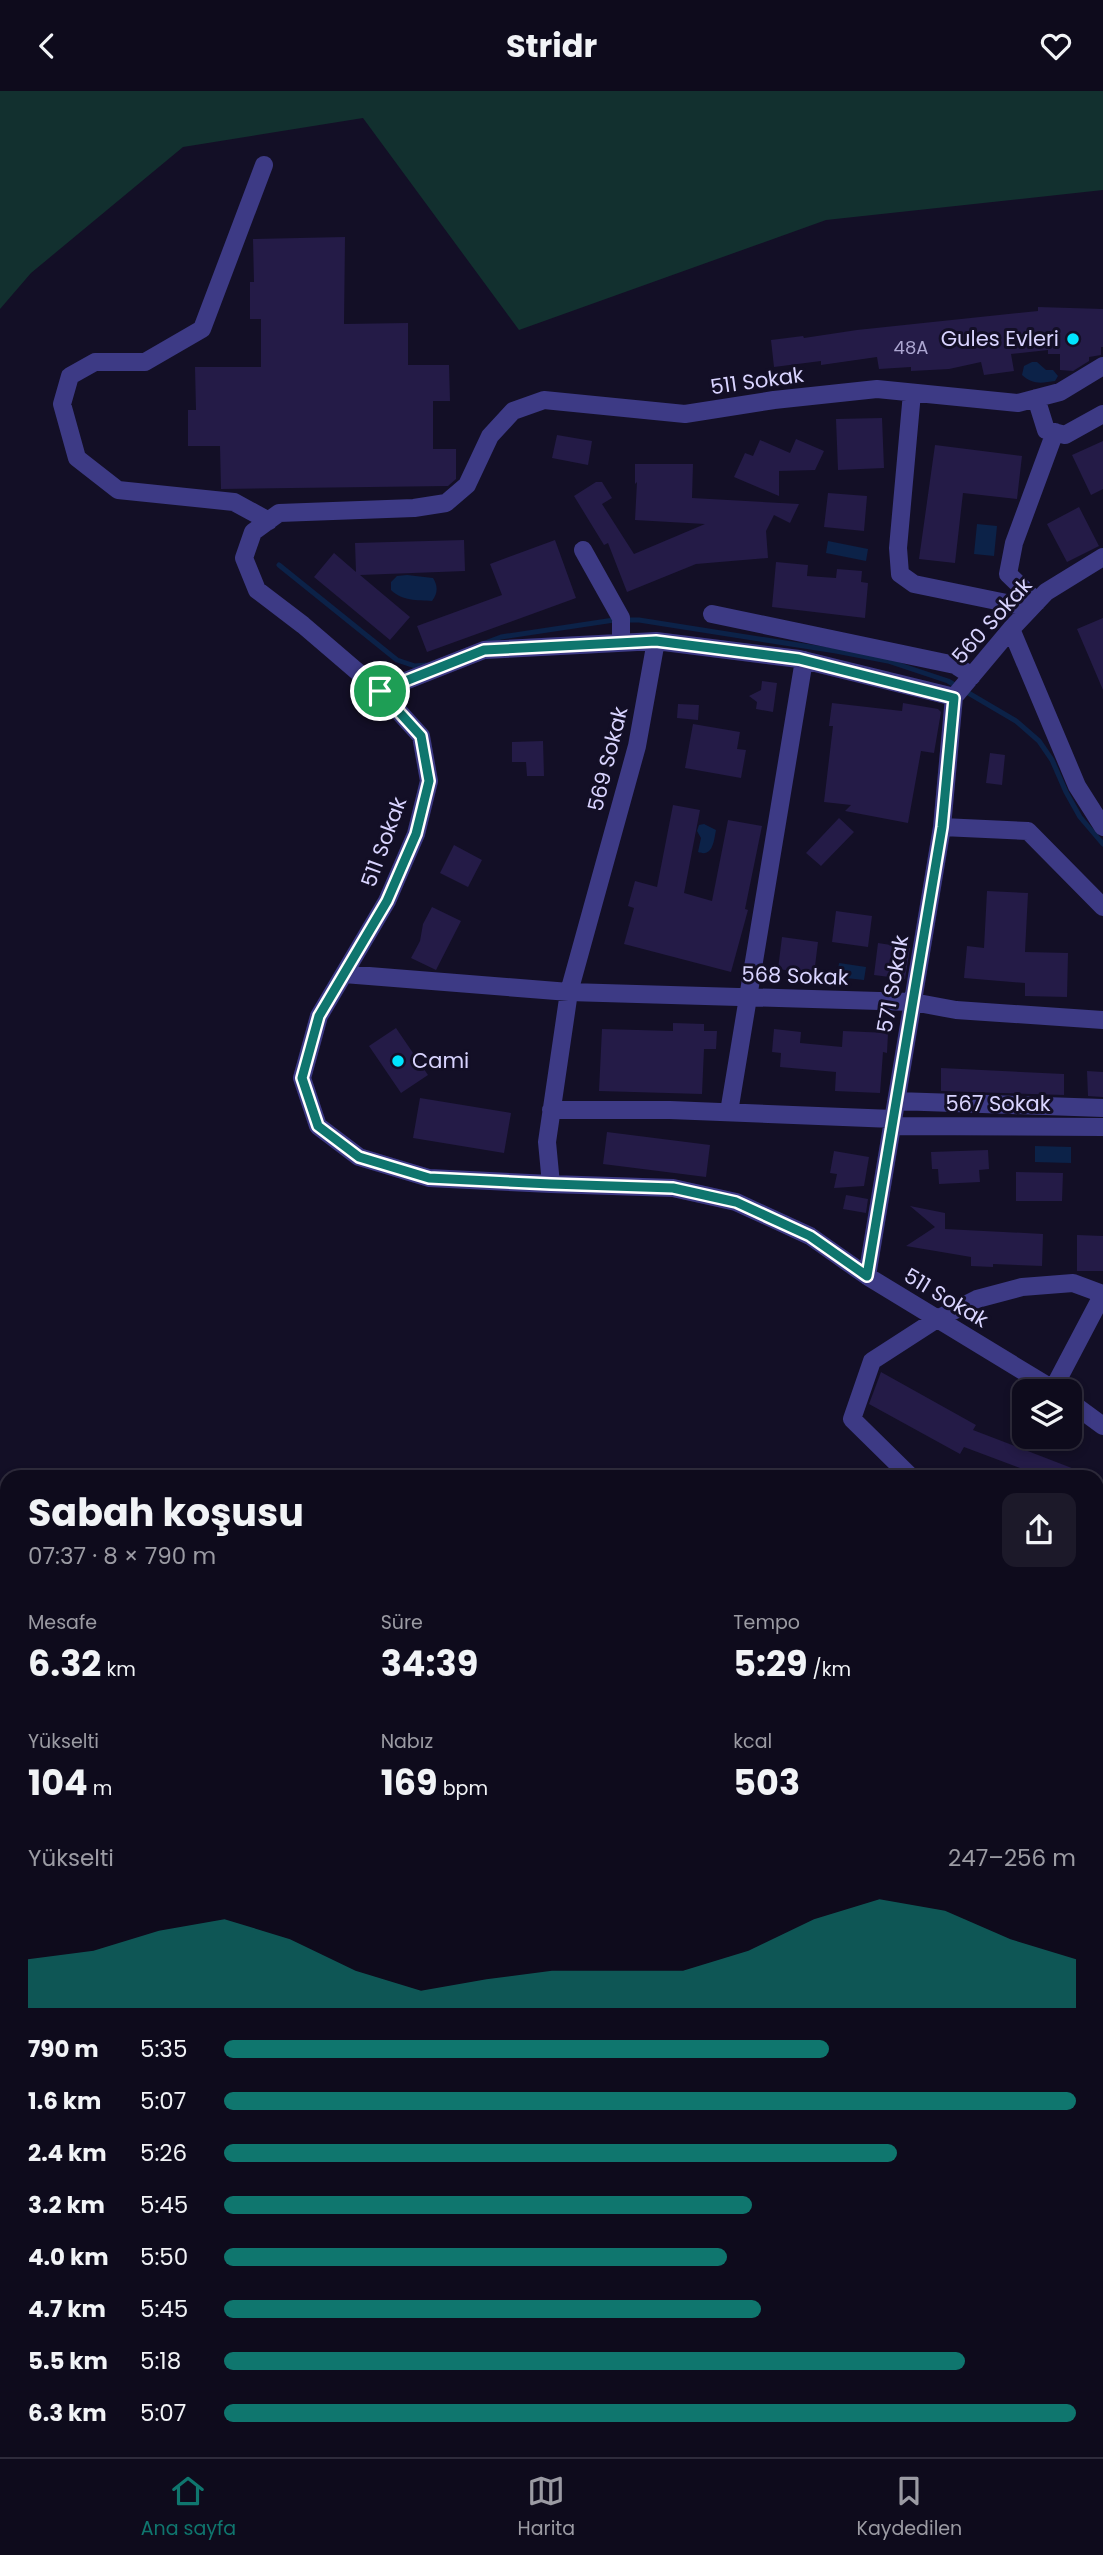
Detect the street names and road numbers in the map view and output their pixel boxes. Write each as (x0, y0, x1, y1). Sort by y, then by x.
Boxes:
street label: 511 Sokak (708, 360, 806, 401)
street label: 560 Sokak (945, 571, 1038, 670)
street label: 569 Sokak (581, 703, 635, 814)
street label: 511 Sokak (354, 793, 413, 891)
street label: 571 Sokak (870, 933, 915, 1035)
street label: 568 Sokak (741, 959, 849, 992)
street label: 567 Sokak (945, 1089, 1051, 1118)
street label: 511 Sokak (899, 1261, 994, 1334)

